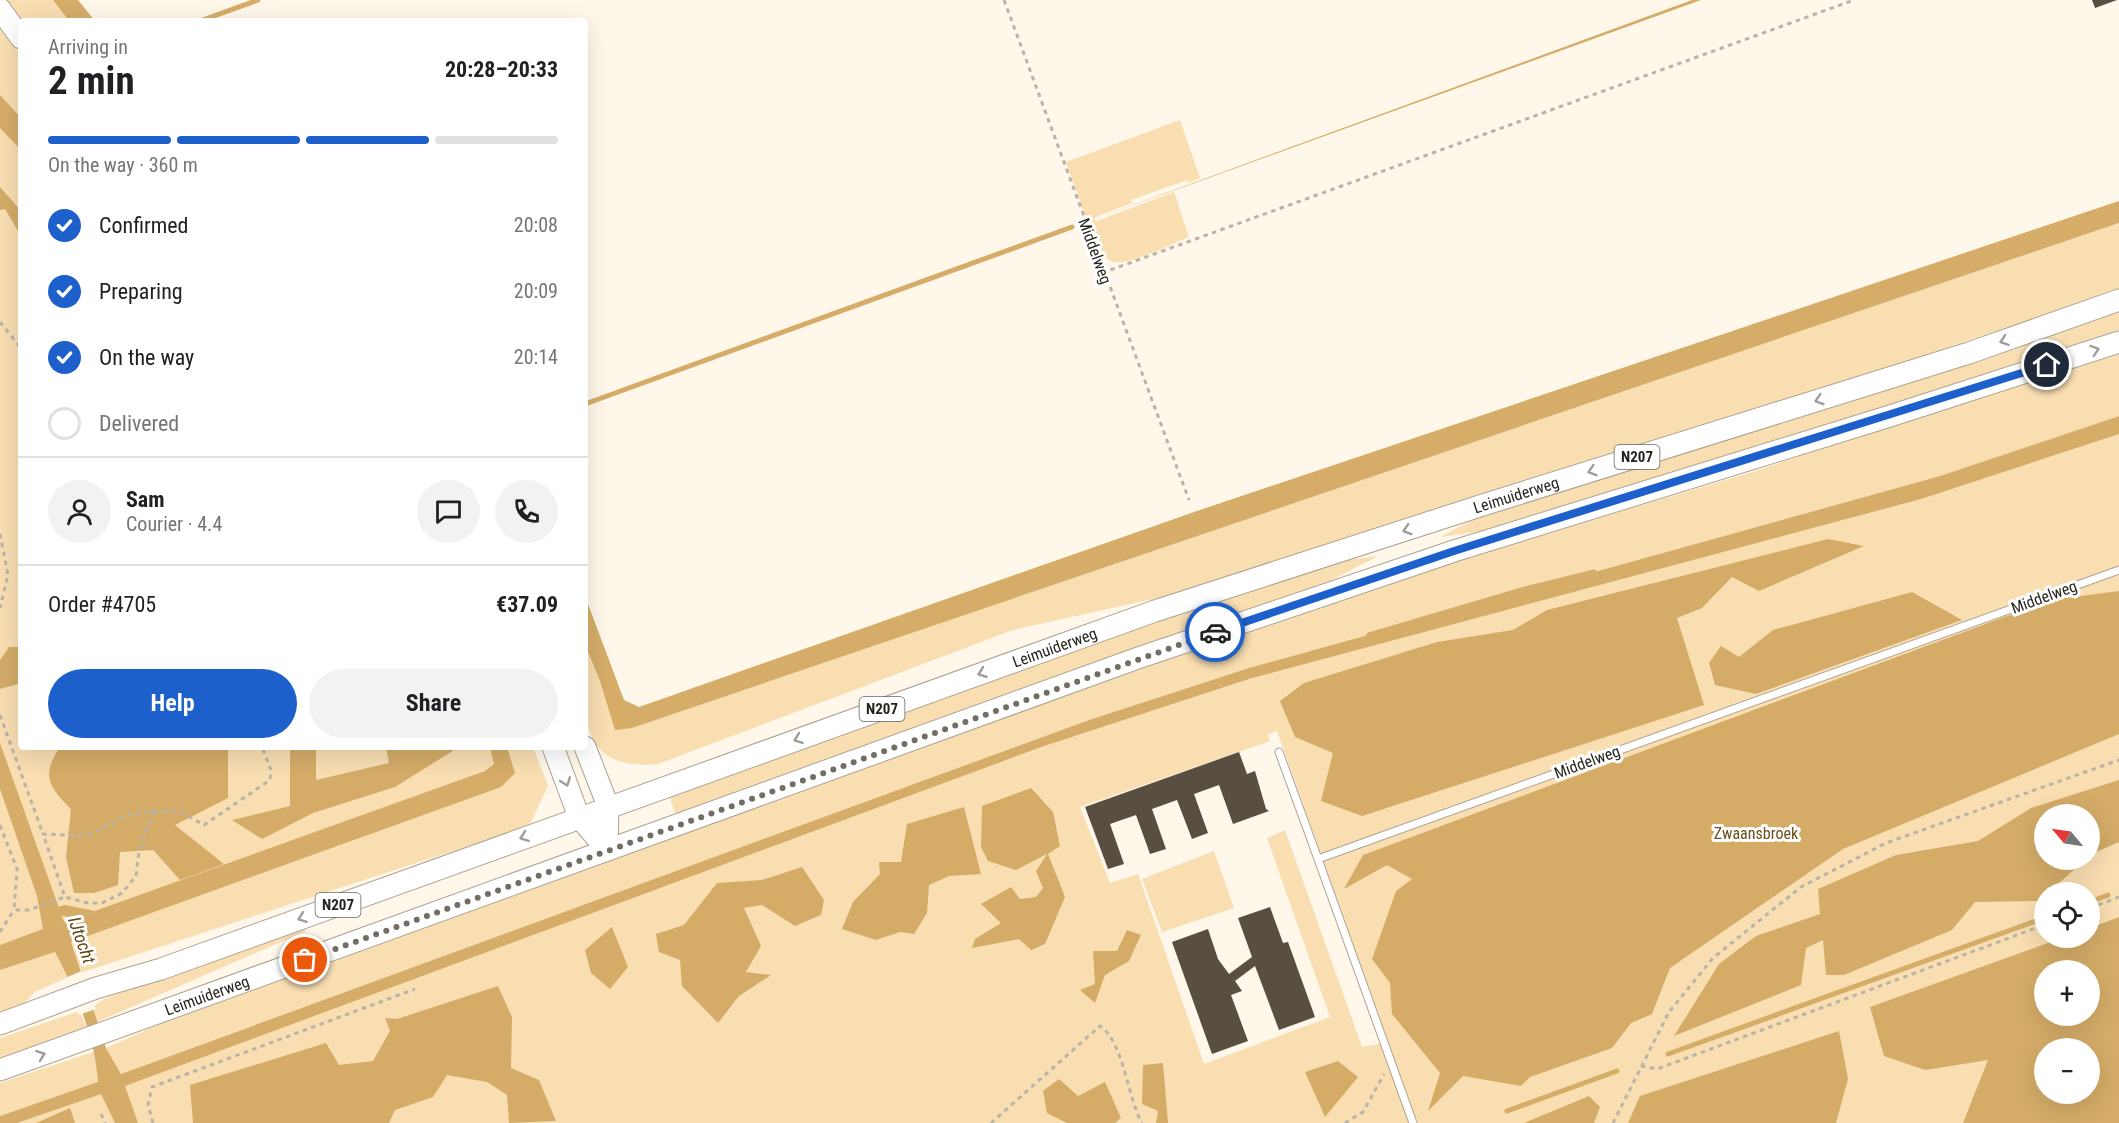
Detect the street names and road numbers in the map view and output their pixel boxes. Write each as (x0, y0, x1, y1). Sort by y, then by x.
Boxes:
street label: Middelweg (1074, 216, 1116, 286)
road number: N207 (1614, 445, 1660, 469)
street label: Leimuiderweg (1471, 472, 1561, 517)
street label: Middelweg (2009, 576, 2079, 618)
street label: Leimuiderweg (1010, 623, 1099, 671)
road number: N207 (860, 697, 904, 721)
street label: Middelweg (1552, 741, 1622, 783)
road number: N207 (316, 893, 360, 917)
street label: Leimuiderweg (162, 971, 252, 1019)

